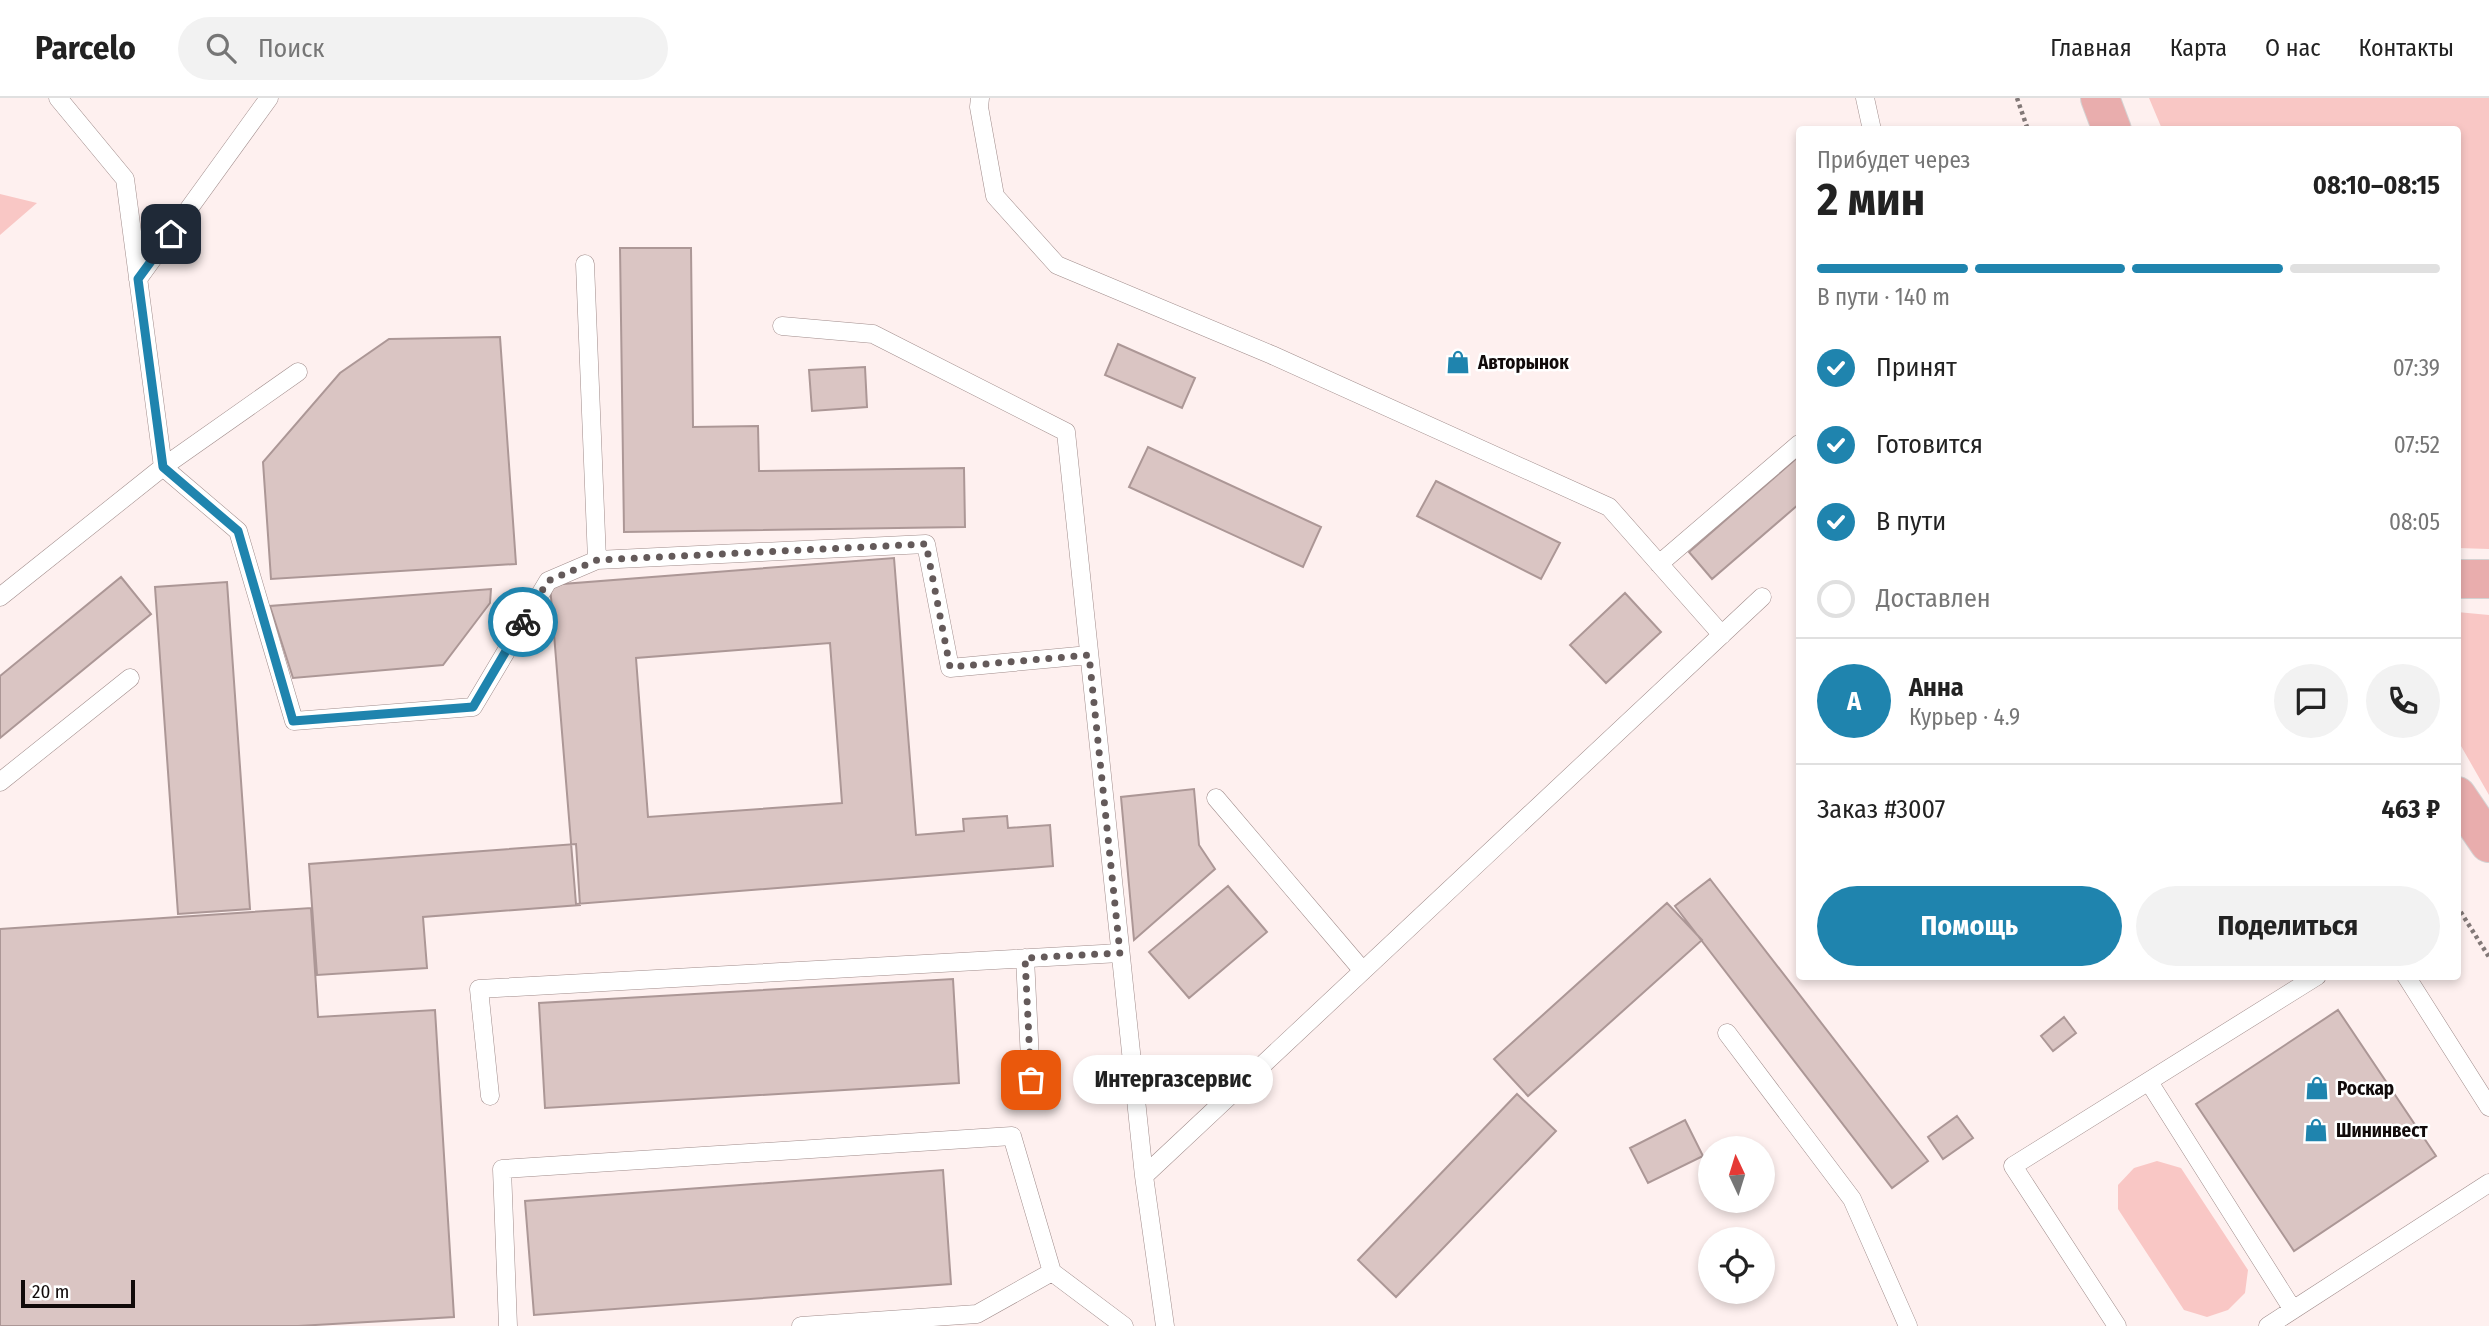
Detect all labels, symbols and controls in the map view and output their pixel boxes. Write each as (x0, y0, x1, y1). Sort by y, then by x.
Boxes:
search box (178, 17, 668, 80)
text: Parcelo (35, 28, 136, 68)
icon: search (202, 29, 240, 67)
text: Поиск (258, 33, 325, 64)
text: Главная (2050, 34, 2132, 62)
text: Карта (2170, 34, 2227, 62)
text: О нас (2265, 34, 2320, 62)
text: Контакты (2358, 34, 2454, 62)
text: Прибудет через (1817, 146, 1970, 174)
text: 08:10–08:15 (2313, 170, 2440, 201)
text: 2 мин (1817, 172, 1925, 227)
pin (141, 204, 201, 264)
icon: home (152, 215, 190, 253)
text: В пути · 140 m (1817, 283, 1950, 311)
shop icon: Авторынок (1444, 348, 1472, 376)
icon: check (1817, 349, 1855, 387)
place label: Авторынок (1477, 351, 1569, 374)
text: Принят (1876, 352, 1957, 383)
text: 07:39 (2393, 354, 2440, 382)
icon: check (1817, 426, 1855, 464)
text: Готовится (1876, 429, 1983, 460)
text: 07:52 (2394, 431, 2440, 459)
icon: check (1817, 503, 1855, 541)
text: В пути (1876, 506, 1946, 537)
text: 08:05 (2389, 508, 2440, 536)
text: Доставлен (1876, 583, 1991, 614)
courier (488, 587, 558, 657)
icon: bike (504, 603, 542, 641)
button: chat (2274, 664, 2348, 738)
button: phone (2366, 664, 2440, 738)
text: Анна (1909, 672, 1964, 703)
text: А (1847, 686, 1861, 717)
text: Курьер · 4.9 (1909, 703, 2020, 731)
text: Заказ #3007 (1817, 794, 1945, 825)
text: 463 ₽ (2381, 794, 2440, 825)
button: Помощь (1817, 886, 2122, 966)
button: Поделиться (2136, 886, 2440, 966)
pin (1001, 1050, 1061, 1110)
callout: Интергазсервис (1073, 1056, 1272, 1104)
icon: bag (1012, 1061, 1050, 1099)
text: Интергазсервис (1094, 1065, 1252, 1093)
shop icon: Роскар (2303, 1074, 2331, 1102)
place label: Роскар (2337, 1077, 2394, 1100)
shop icon: Шининвест (2302, 1116, 2330, 1144)
place label: Шининвест (2336, 1119, 2428, 1142)
north arrow (1698, 1136, 1774, 1213)
map controls (1698, 1136, 1775, 1304)
button: locate (1698, 1227, 1775, 1304)
scale bar (21, 1277, 135, 1309)
text: 20 m (32, 1280, 69, 1303)

